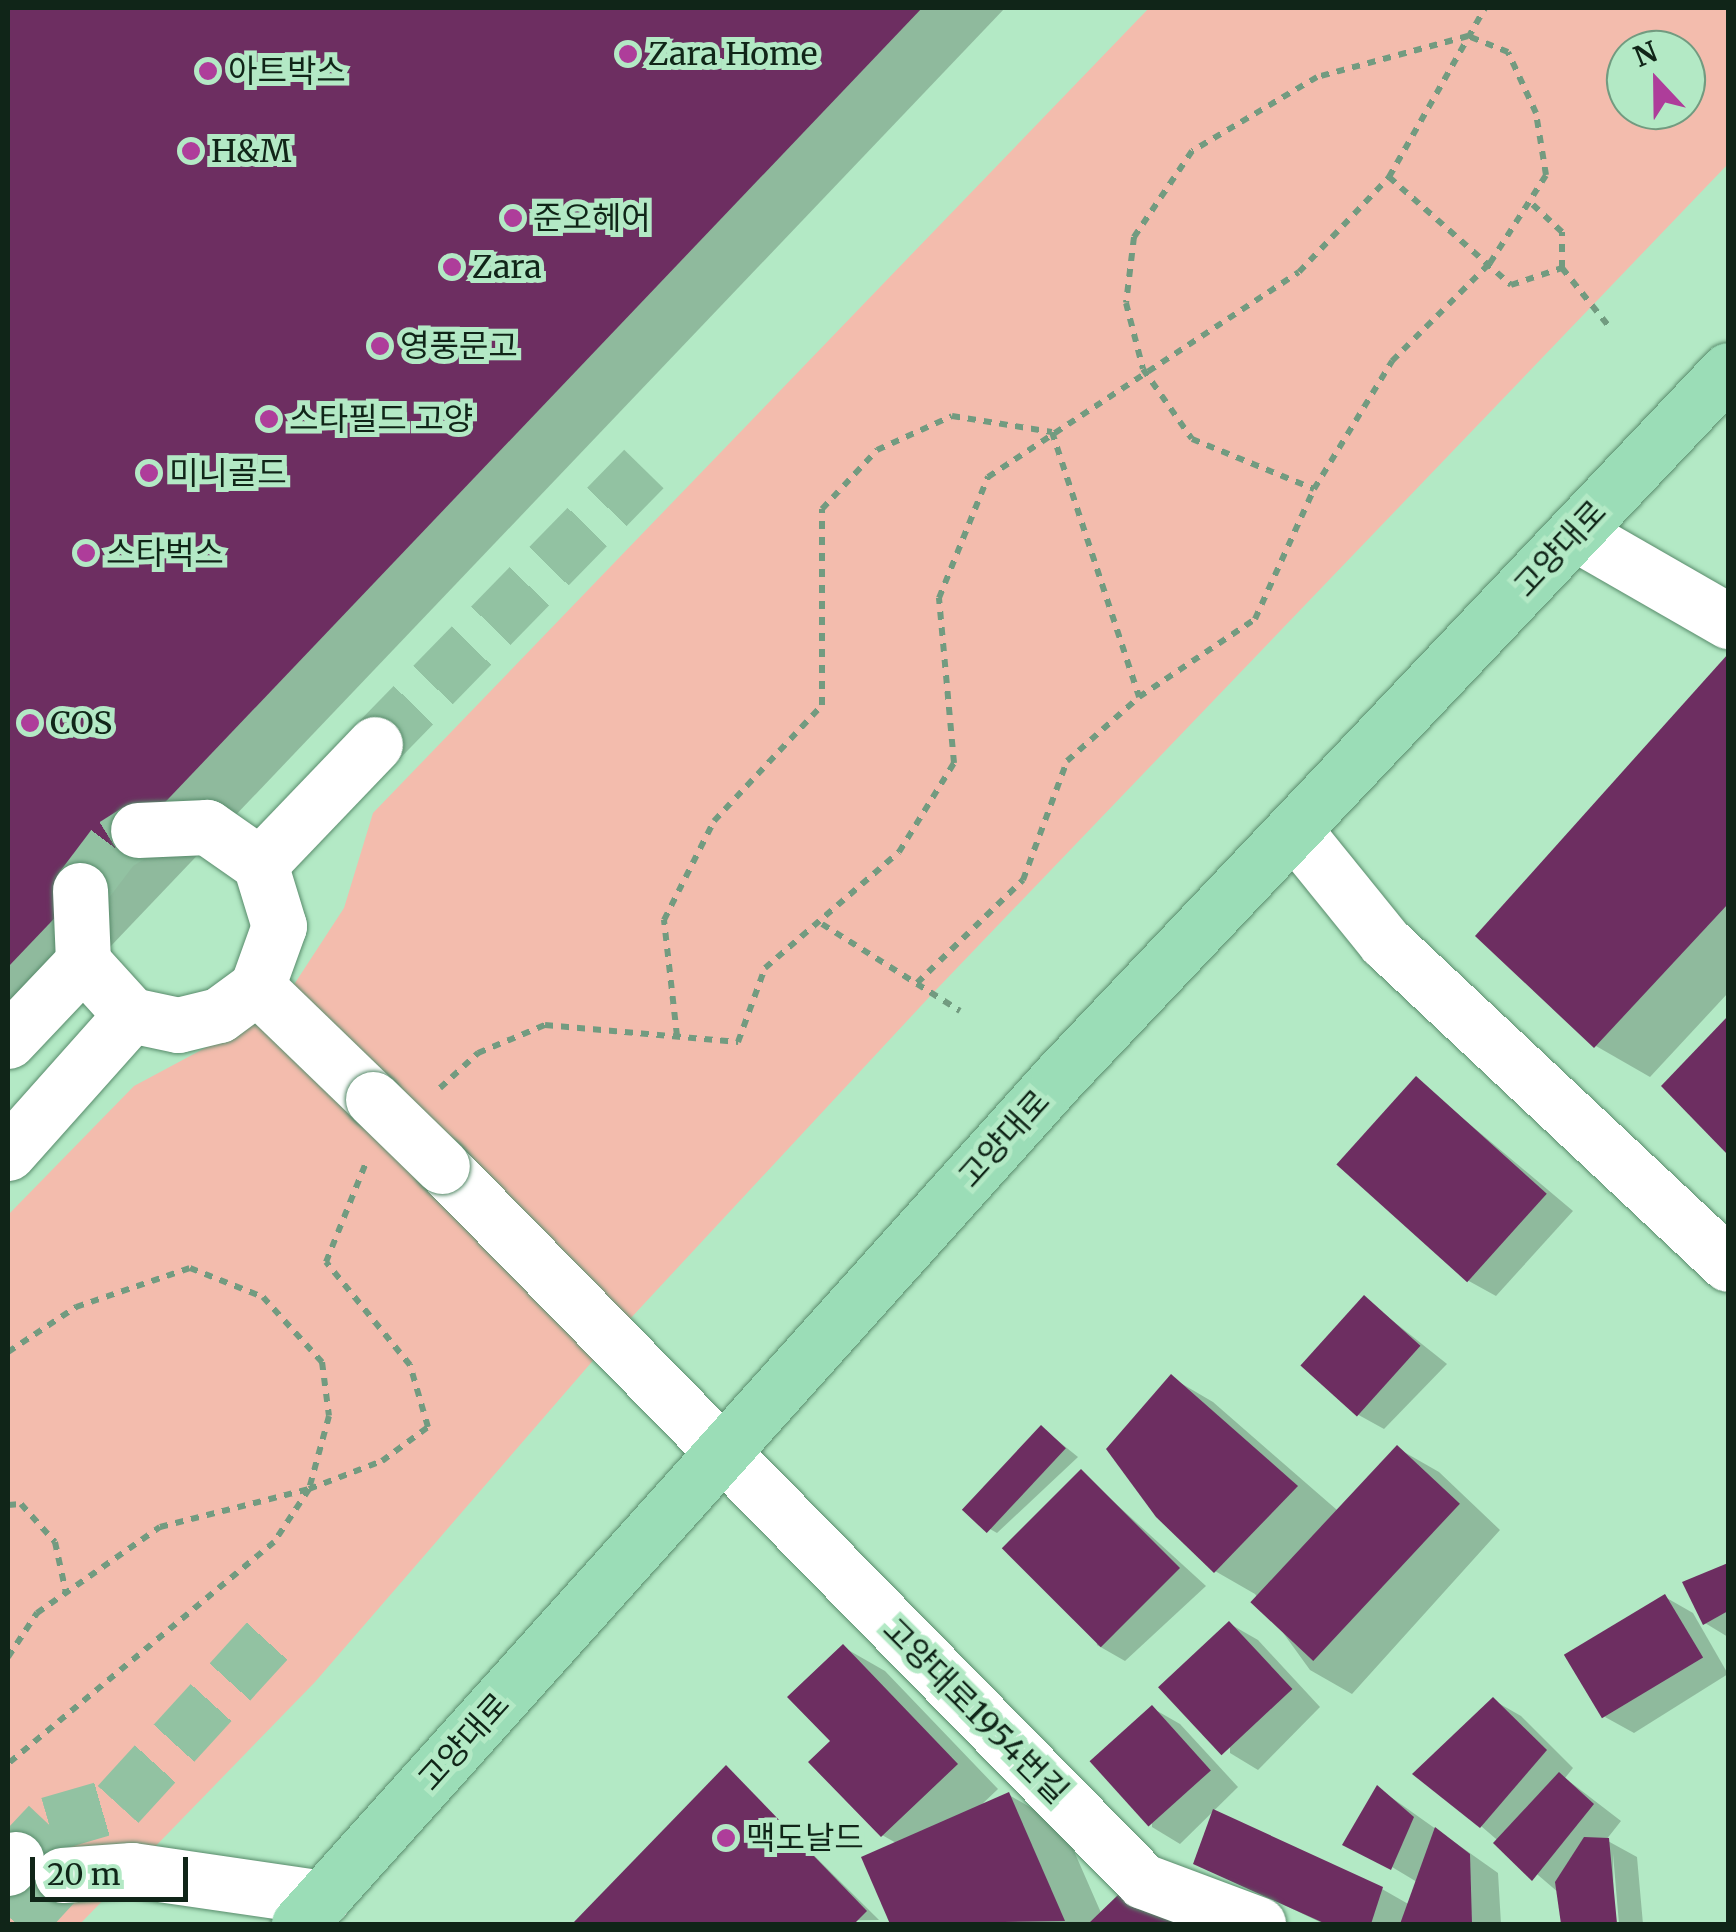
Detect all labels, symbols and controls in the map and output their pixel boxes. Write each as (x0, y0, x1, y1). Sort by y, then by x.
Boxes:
north arrow (1606, 30, 1706, 130)
text: N (1629, 33, 1663, 75)
place label: Zara Home (648, 35, 817, 73)
marker: Zara Home (617, 43, 639, 65)
place label: 아트박스 (228, 52, 346, 90)
marker: 아트박스 (197, 60, 219, 82)
place label: H&M (211, 132, 291, 170)
marker: H&M (180, 140, 202, 162)
place label: 준오헤어 (533, 199, 651, 237)
marker: 준오헤어 (502, 207, 524, 229)
place label: Zara (472, 248, 542, 286)
marker: Zara (441, 256, 463, 278)
place label: 영풍문고 (400, 327, 518, 365)
marker: 영풍문고 (369, 335, 391, 357)
place label: 스타필드 고양 (289, 400, 473, 438)
marker: 스타필드 고양 (258, 408, 280, 430)
place label: 미니골드 (169, 454, 287, 492)
marker: 미니골드 (138, 462, 160, 484)
street label: 고양대로 (1506, 493, 1614, 605)
place label: 스타벅스 (106, 534, 224, 572)
marker: 스타벅스 (75, 542, 97, 564)
place label: COS (50, 704, 112, 742)
marker: COS (19, 712, 41, 734)
street label: 고양대로 (950, 1082, 1058, 1196)
street label: 고양대로1954번길 (874, 1610, 1076, 1812)
street label: 고양대로 (410, 1685, 518, 1799)
place label: 맥도날드 (746, 1819, 864, 1857)
marker: 맥도날드 (715, 1827, 737, 1849)
scale bar (35, 1837, 192, 1899)
text: 20 m (47, 1855, 120, 1893)

